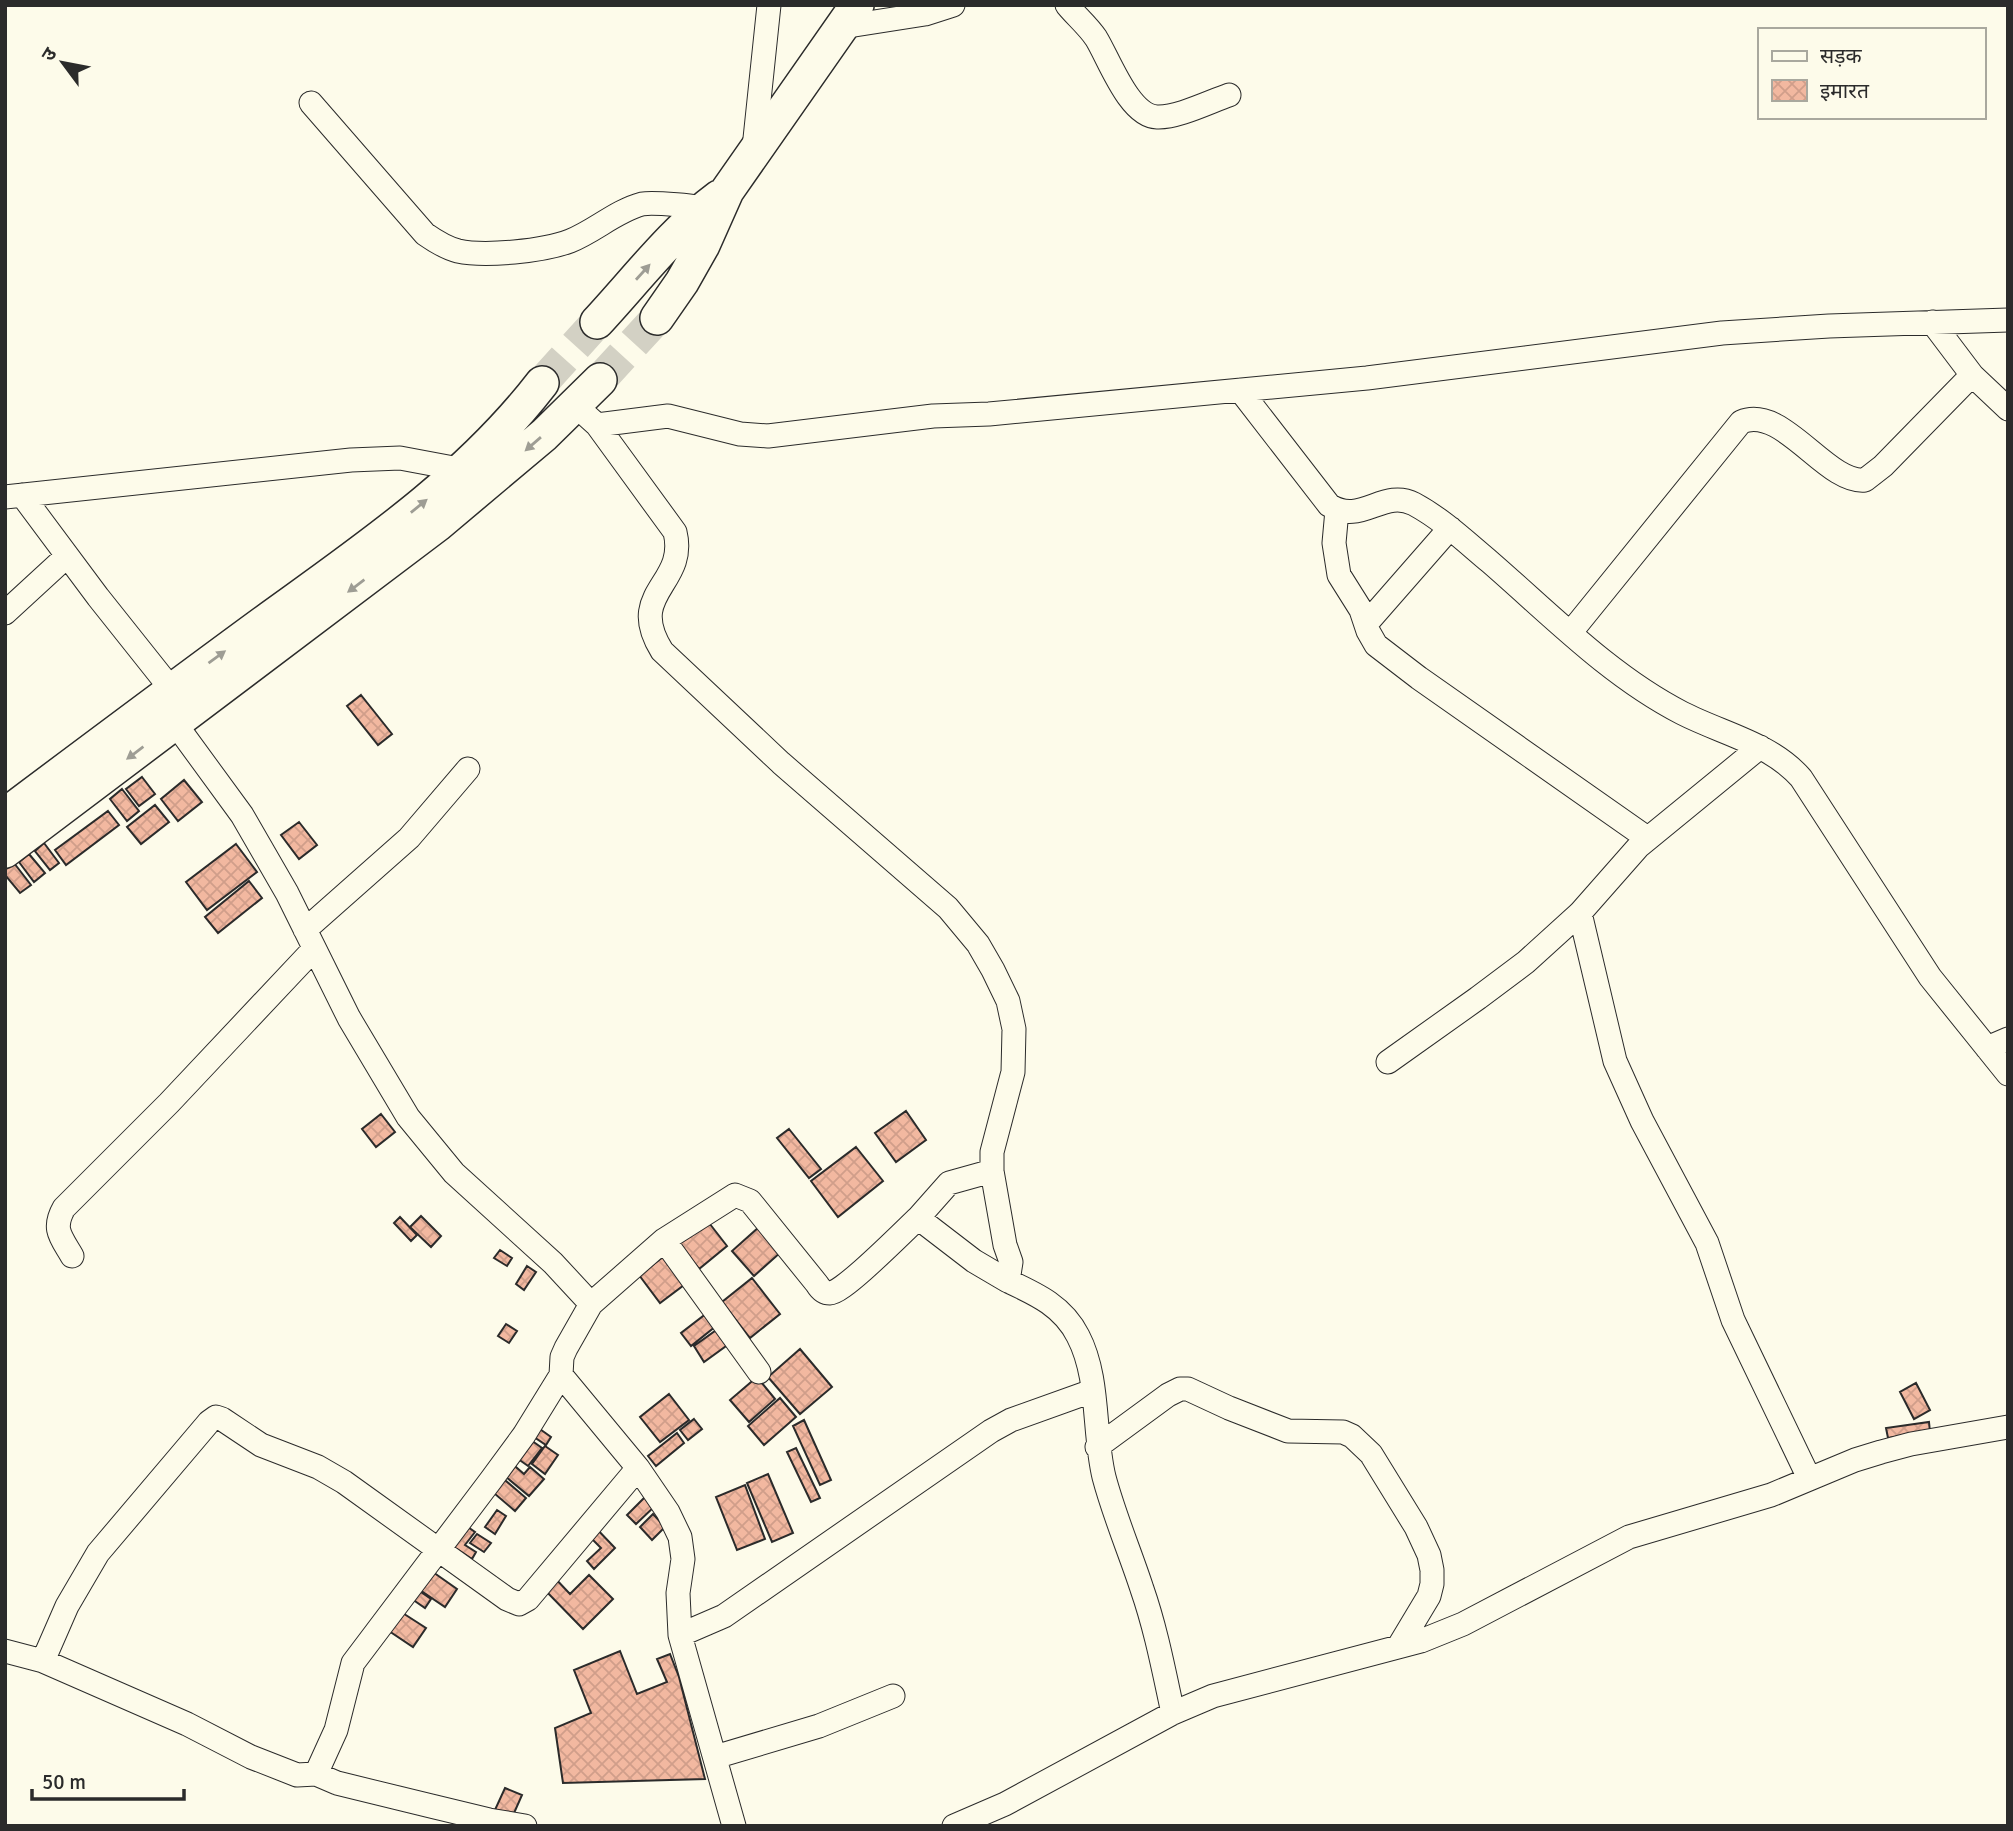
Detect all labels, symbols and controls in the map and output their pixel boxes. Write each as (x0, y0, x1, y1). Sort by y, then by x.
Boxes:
north arrow (28, 28, 98, 98)
legend (1758, 28, 1985, 119)
text: उ (36, 43, 63, 66)
text: सड़क (1820, 43, 1862, 69)
text: इमारत (1820, 78, 1870, 104)
one-way arrow (635, 263, 651, 281)
one-way arrow (525, 436, 542, 451)
one-way arrow (411, 499, 428, 514)
one-way arrow (347, 579, 365, 593)
one-way arrow (208, 650, 226, 664)
one-way arrow (126, 746, 145, 760)
scale bar (32, 1758, 184, 1802)
text: 50 m (42, 1769, 86, 1795)

